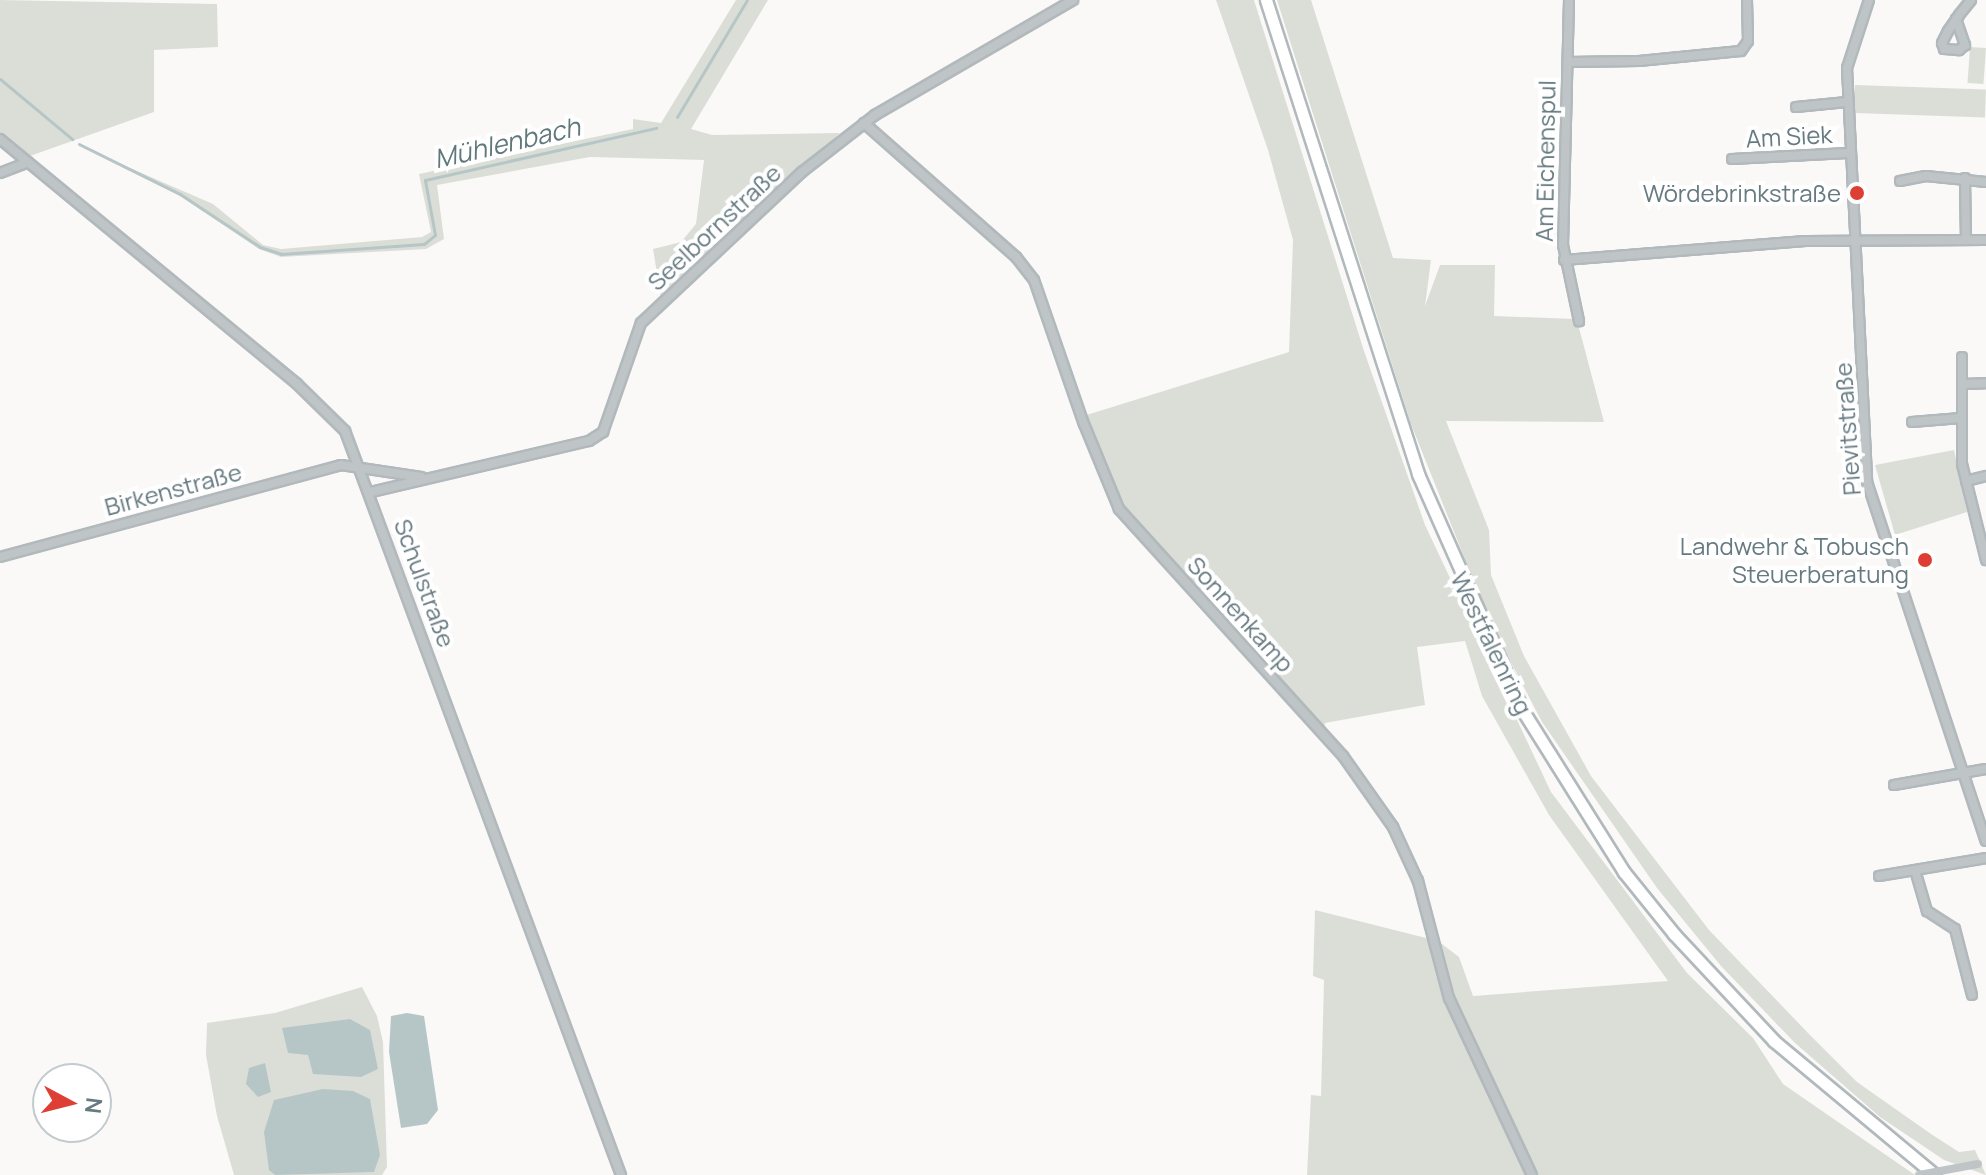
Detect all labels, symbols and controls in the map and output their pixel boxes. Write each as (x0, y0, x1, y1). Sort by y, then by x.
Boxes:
street label: Am Eichenspul (1529, 80, 1561, 242)
water label: Mühlenbach (431, 111, 583, 175)
street label: Am Siek (1745, 119, 1833, 153)
street label: Seelbornstraße (641, 158, 787, 296)
place label: Wördebrinkstraße (1643, 179, 1841, 207)
marker: Wördebrinkstraße (1848, 184, 1866, 202)
street label: Pievitstraße (1828, 362, 1866, 496)
street label: Birkenstraße (101, 457, 245, 521)
street label: Schulstraße (389, 515, 461, 651)
place label: Landwehr & Tobusch Steuerberatung (1680, 532, 1909, 588)
street label: Sonnenkamp (1182, 550, 1300, 678)
marker: Landwehr & Tobusch Steuerberatung (1916, 551, 1934, 569)
street label: Westfalenring (1445, 567, 1539, 719)
north arrow (32, 1063, 112, 1143)
text: N (78, 1096, 110, 1115)

